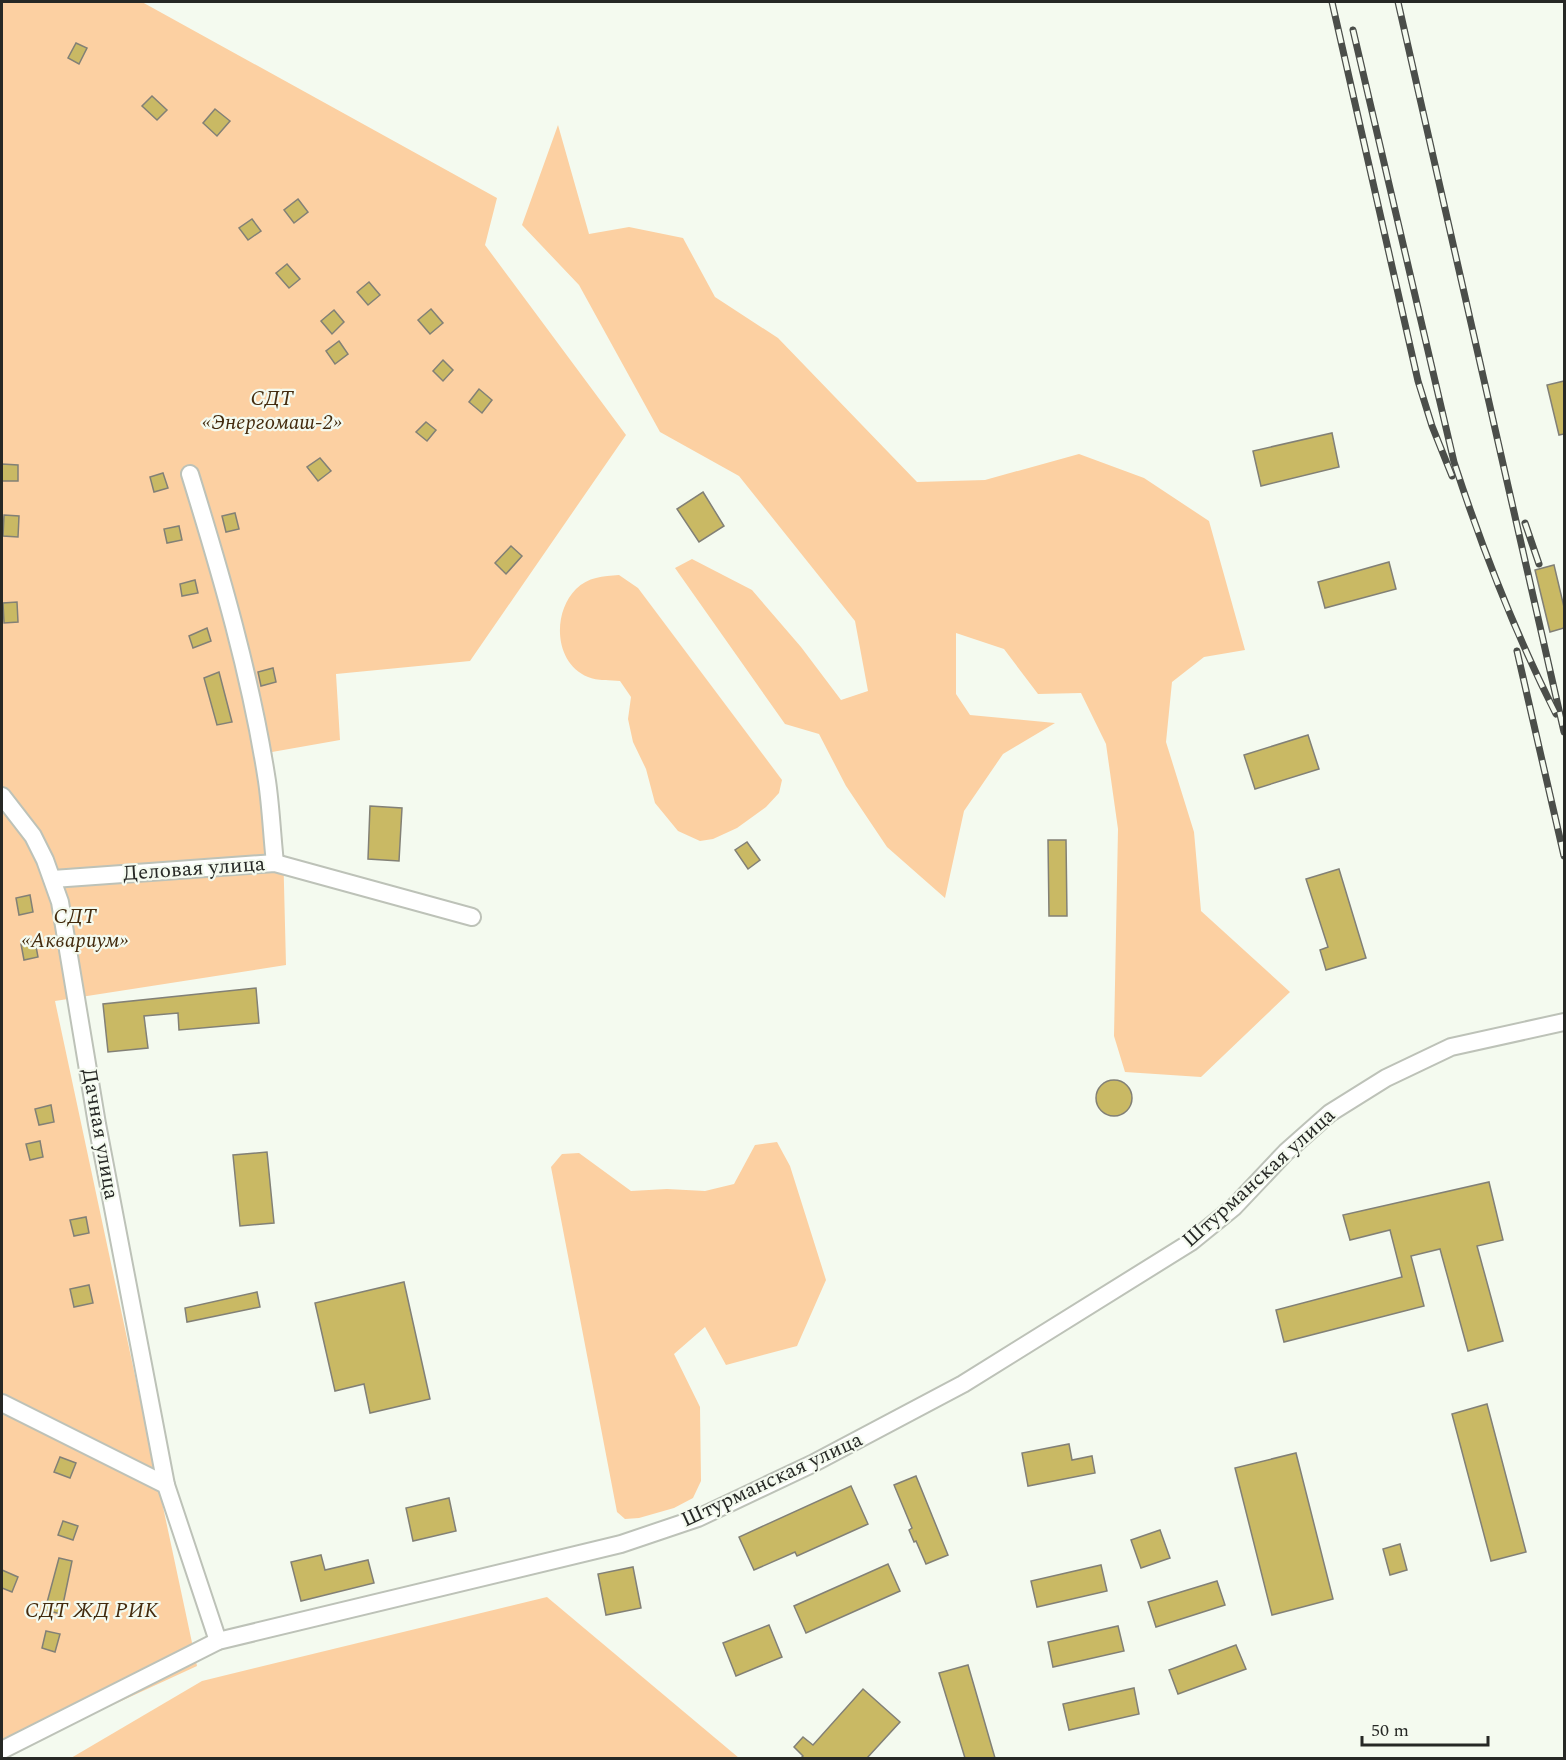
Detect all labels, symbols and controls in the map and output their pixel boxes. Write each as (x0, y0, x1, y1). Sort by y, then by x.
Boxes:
park label: СДТ «Энергомаш-2» (202, 383, 342, 439)
street label: Деловая улица (122, 848, 267, 890)
park label: СДТ «Аквариум» (22, 901, 129, 957)
street label: Дачная улица (73, 1066, 127, 1203)
street label: Штурманская улица (1175, 1100, 1343, 1256)
street label: Штурманская улица (676, 1424, 869, 1536)
park label: СДТ ЖД РИК (25, 1595, 159, 1627)
scale bar (1362, 1709, 1488, 1747)
text: 50 m (1371, 1717, 1409, 1744)

